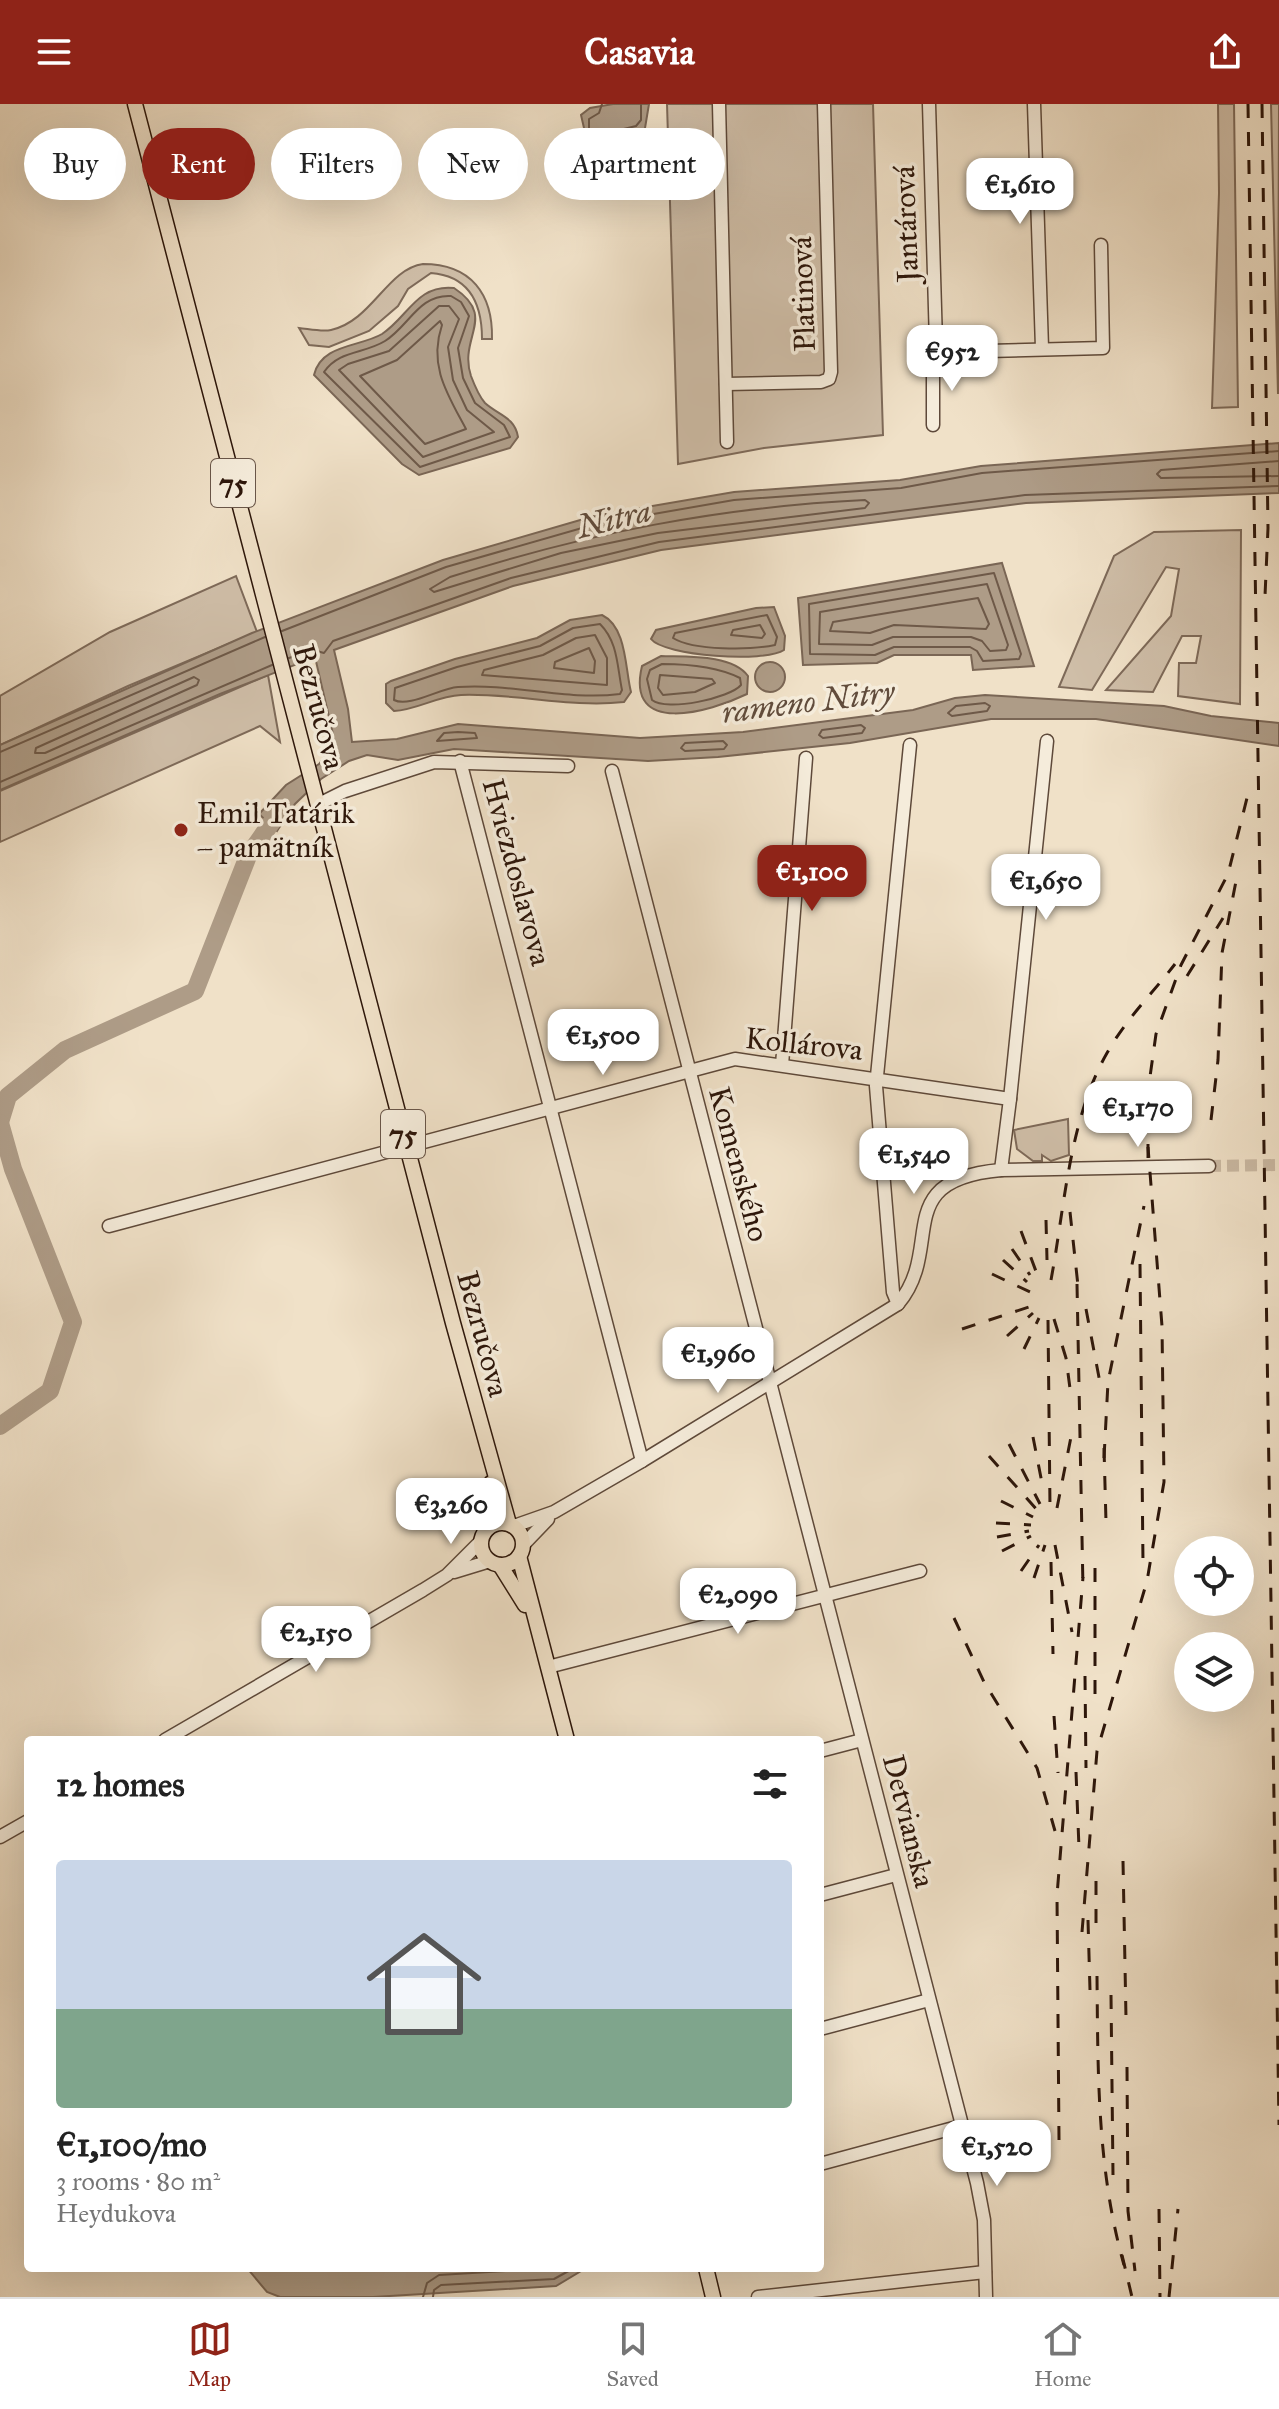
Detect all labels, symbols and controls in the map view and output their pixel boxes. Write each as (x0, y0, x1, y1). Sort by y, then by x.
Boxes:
icon: menu (32, 30, 76, 74)
text: Casavia (584, 30, 695, 74)
icon: share (1203, 30, 1247, 74)
chip: Buy (24, 128, 126, 200)
chip: Rent (142, 128, 255, 200)
chip: Filters (271, 128, 402, 200)
chip: New (418, 128, 528, 200)
chip: Apartment (544, 128, 725, 200)
pin: €1,610 (955, 158, 1085, 226)
street label: Jantárová (886, 165, 926, 286)
text: €1,610 (984, 168, 1056, 200)
street label: Platinová (783, 236, 823, 352)
pin: €952 (905, 325, 999, 393)
text: €952 (925, 335, 979, 367)
road number: 75 (211, 459, 255, 507)
water label: Nitra (571, 491, 655, 547)
street label: Bezručova (285, 640, 353, 774)
water label: rameno Nitry (719, 672, 898, 732)
street label: Hviezdoslavova (475, 774, 559, 970)
place label: Emil Tatárik – pamätník (197, 795, 355, 865)
marker: Emil Tatárik – pamätník (172, 821, 190, 839)
pin: €1,100 (747, 845, 877, 913)
pin: €1,650 (981, 854, 1111, 922)
text: €1,100 (775, 855, 849, 887)
text: €1,650 (1009, 864, 1083, 896)
pin: €1,500 (538, 1009, 668, 1077)
text: €1,500 (566, 1019, 640, 1051)
street label: Kollárova (743, 1020, 865, 1068)
pin: €1,170 (1073, 1081, 1203, 1149)
street label: Komenského (701, 1083, 777, 1245)
text: €1,170 (1102, 1091, 1174, 1123)
road number: 75 (381, 1110, 425, 1158)
pin: €1,540 (849, 1128, 979, 1196)
text: €1,540 (877, 1138, 951, 1170)
street label: Bezručova (449, 1267, 517, 1401)
pin: €1,960 (653, 1327, 783, 1395)
text: €1,960 (680, 1337, 756, 1369)
pin: €3,260 (386, 1478, 516, 1546)
text: €3,260 (414, 1488, 488, 1520)
map controls (1174, 1536, 1254, 1712)
button: locate (1174, 1536, 1254, 1616)
pin: €2,090 (673, 1568, 803, 1636)
text: €2,090 (698, 1578, 778, 1610)
pin: €2,150 (251, 1606, 381, 1674)
text: €2,150 (279, 1616, 353, 1648)
button: layers (1174, 1632, 1254, 1712)
street label: Detvianska (875, 1751, 943, 1892)
icon: filters (748, 1762, 792, 1806)
text: 12 homes (56, 1764, 185, 1805)
icon: home (352, 1912, 496, 2056)
pin: €1,520 (932, 2120, 1062, 2188)
text: €1,100/mo (56, 2124, 207, 2165)
text: €1,520 (961, 2130, 1033, 2162)
text: 3 rooms · 80 m² (56, 2165, 220, 2197)
text: Heydukova (56, 2197, 176, 2229)
tab: Map (188, 2317, 232, 2392)
tab: Saved (607, 2317, 659, 2392)
tab: Home (1034, 2317, 1091, 2392)

